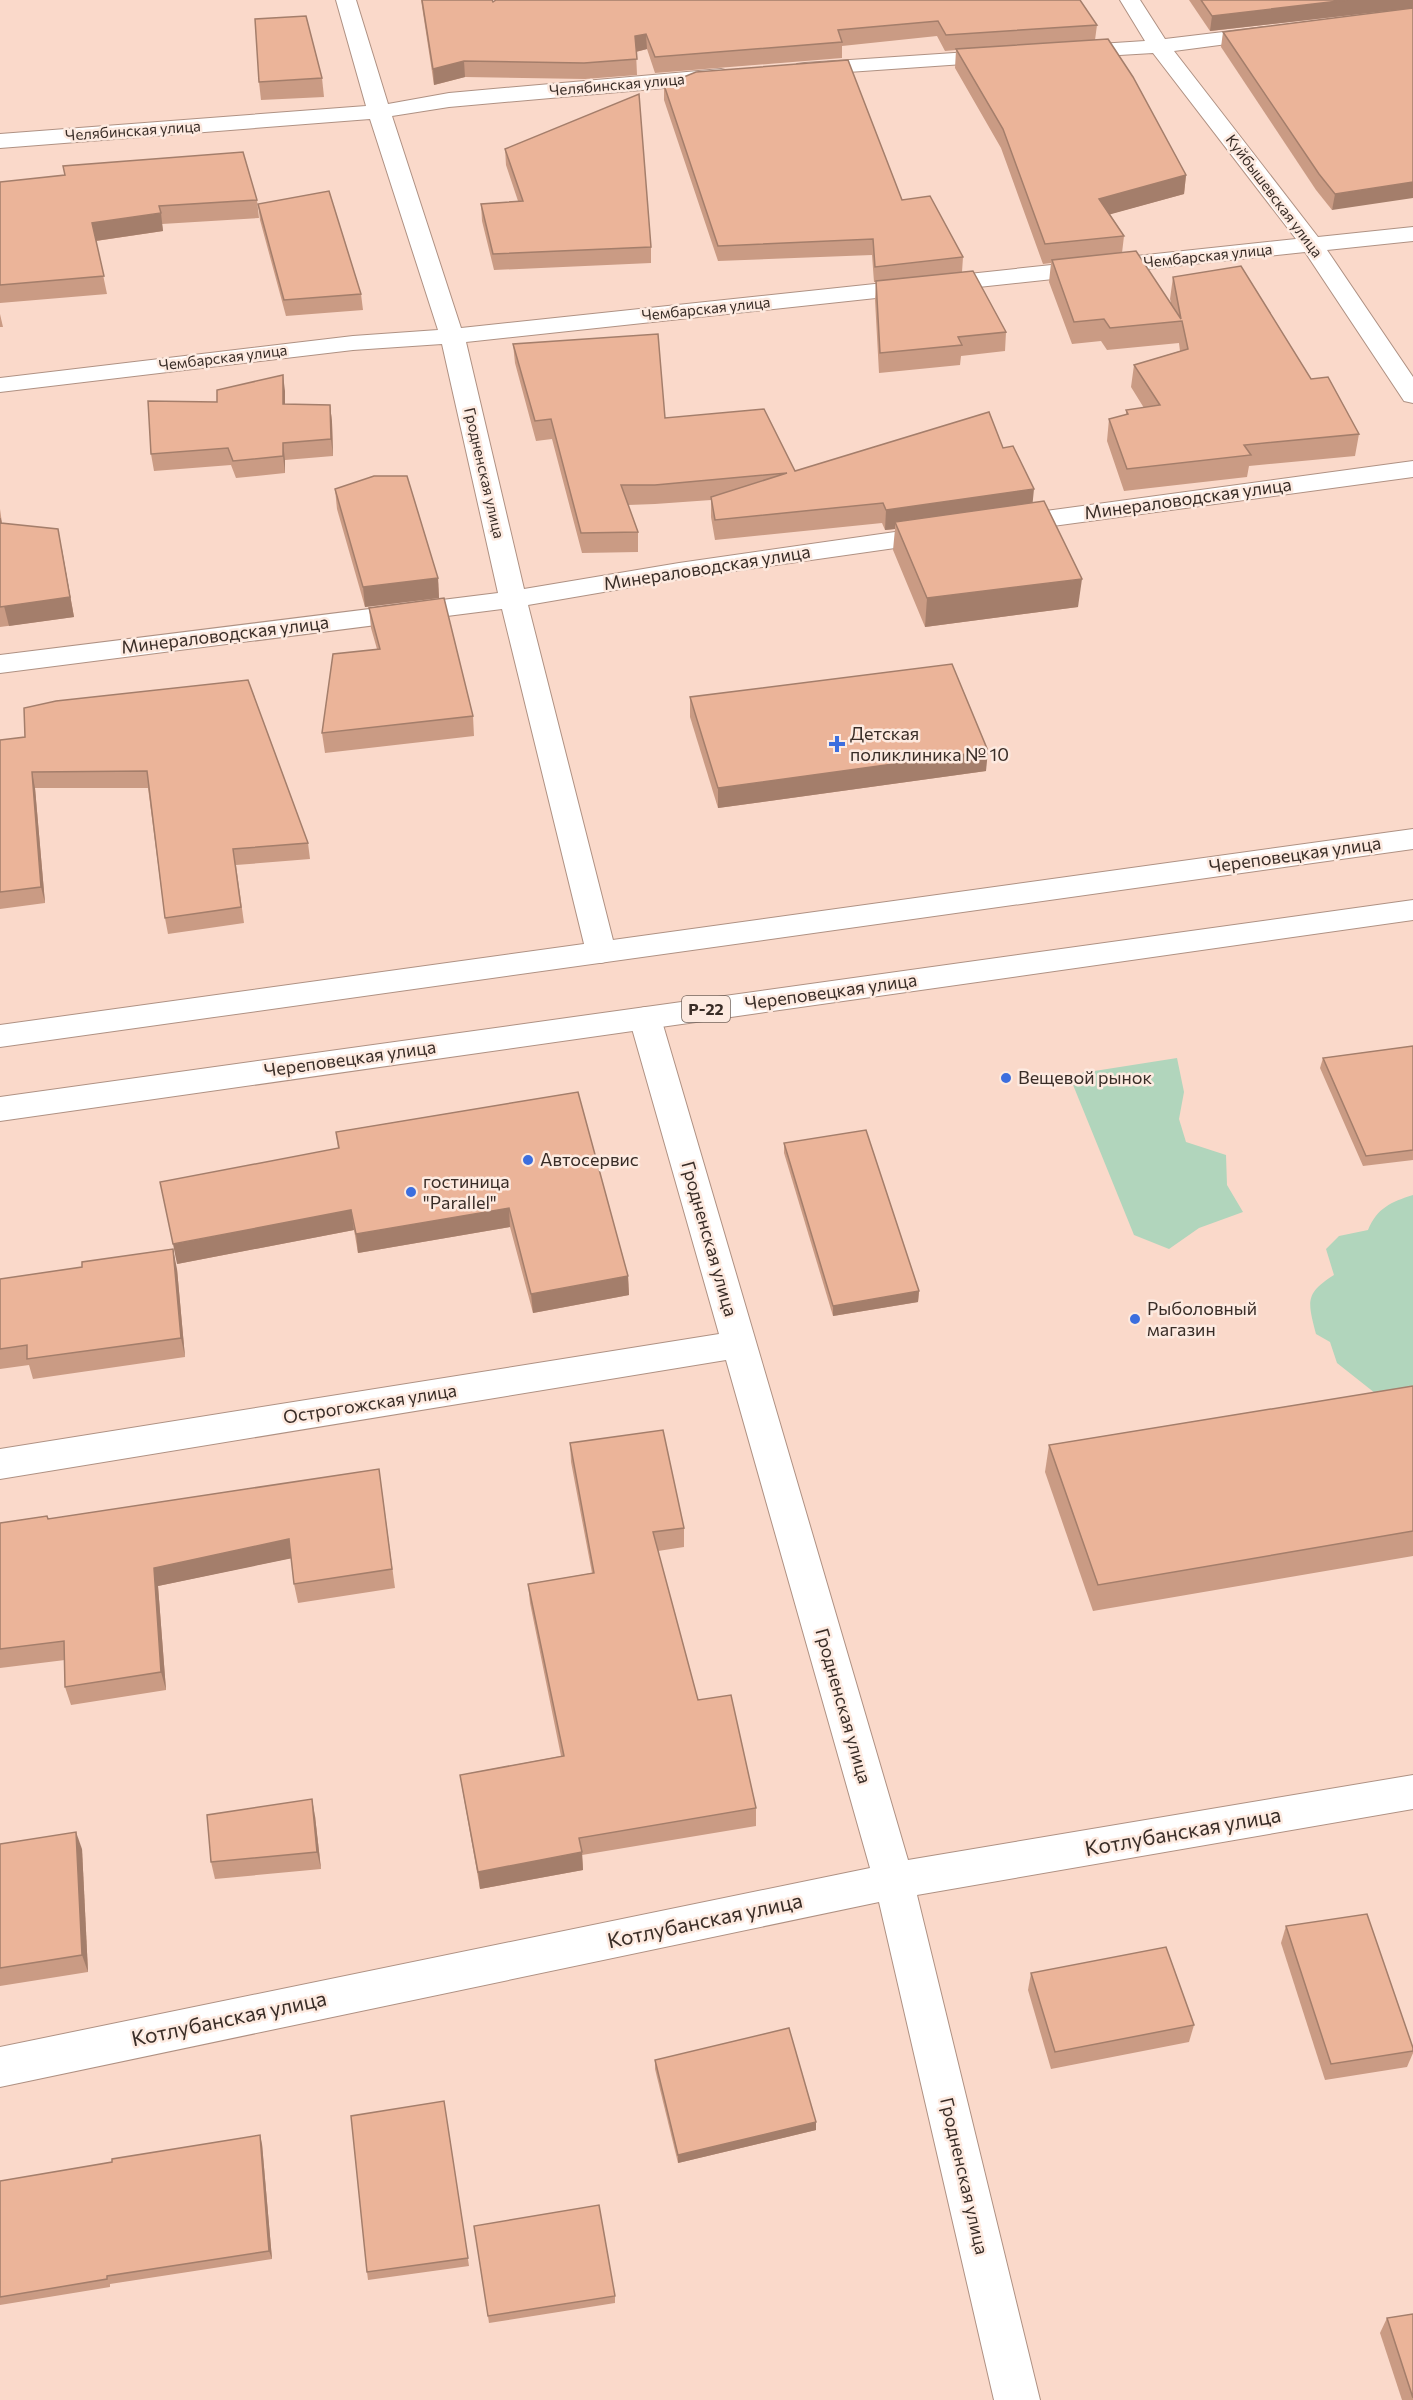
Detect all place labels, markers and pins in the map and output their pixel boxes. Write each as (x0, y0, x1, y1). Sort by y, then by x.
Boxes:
place label: Детская поликлиника № 10 (850, 722, 1009, 765)
marker: Детская поликлиника № 10 (828, 735, 846, 753)
place label: Вещевой рынок (1018, 1066, 1153, 1088)
marker: Вещевой рынок (999, 1071, 1013, 1085)
place label: Автосервис (540, 1148, 639, 1170)
marker: Автосервис (521, 1153, 535, 1167)
place label: гостиница "Parallel" (423, 1170, 510, 1213)
marker: гостиница "Parallel" (404, 1185, 418, 1199)
place label: Рыболовный магазин (1147, 1297, 1257, 1340)
marker: Рыболовный магазин (1128, 1312, 1142, 1326)

